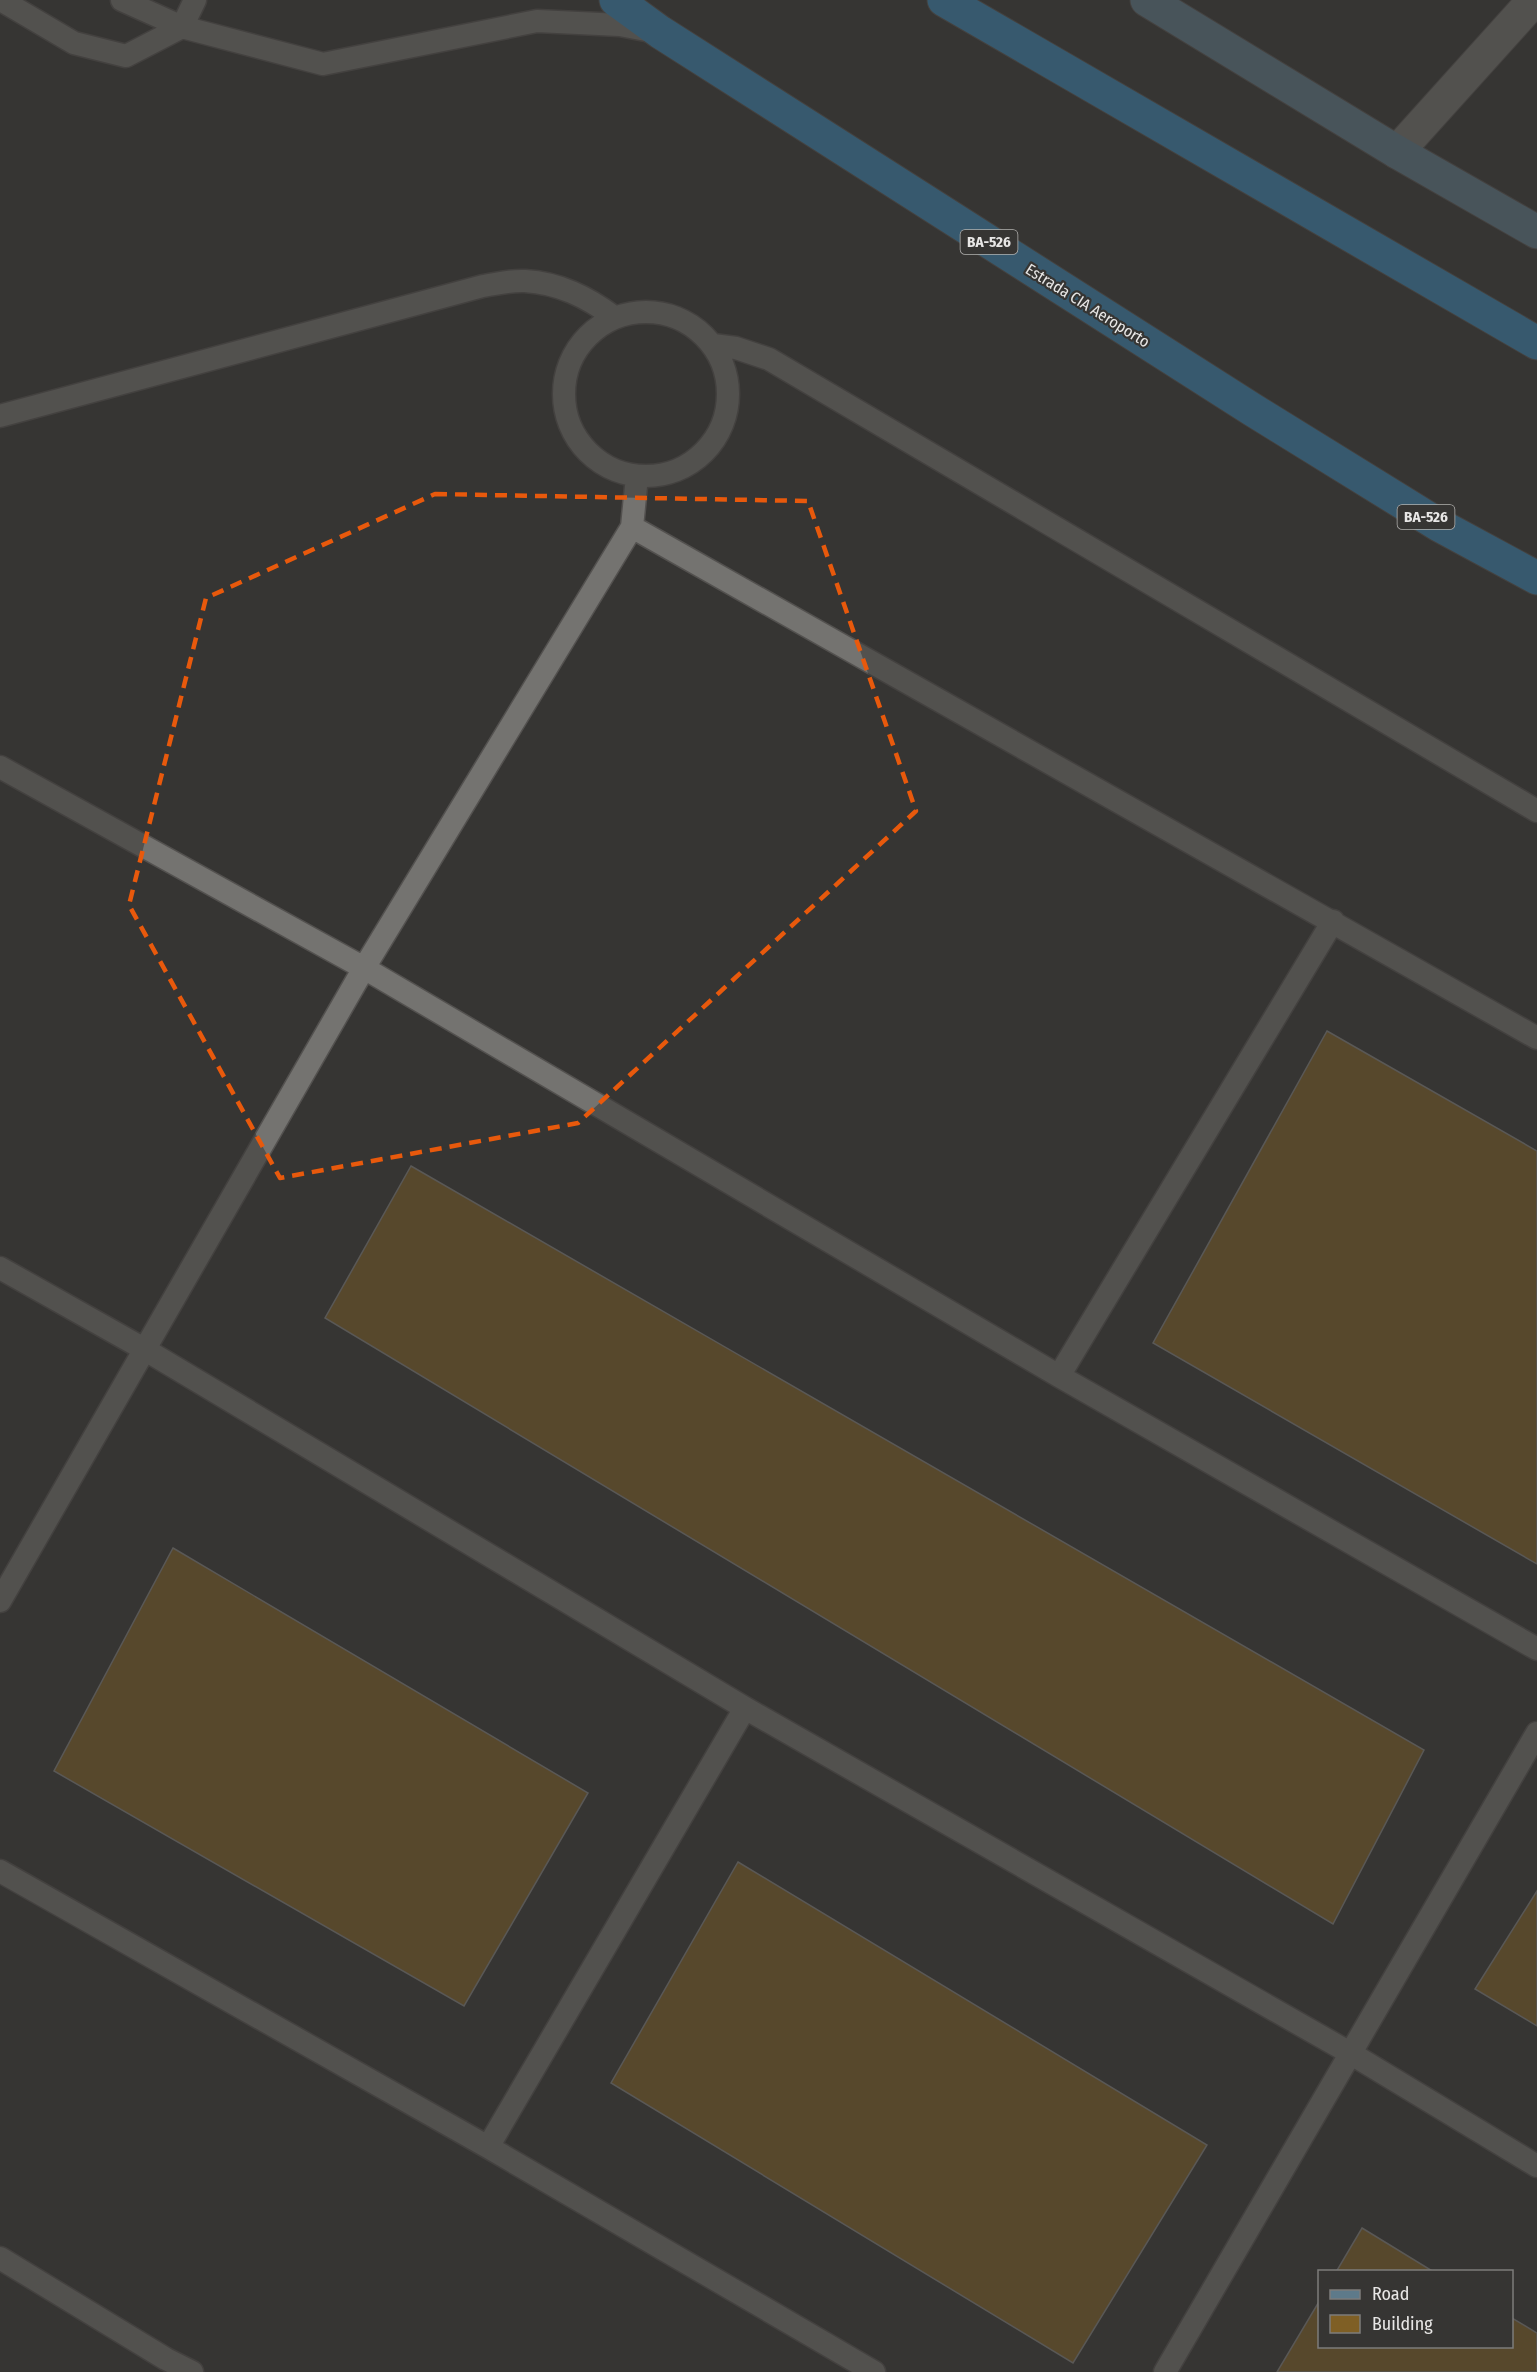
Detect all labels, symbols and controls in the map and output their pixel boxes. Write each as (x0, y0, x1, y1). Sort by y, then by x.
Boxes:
road number: BA-526 (960, 230, 1018, 254)
street label: Estrada CIA Aeroporto (1022, 260, 1153, 351)
road number: BA-526 (1398, 505, 1454, 529)
legend (1318, 2270, 1513, 2348)
text: Road (1372, 2283, 1409, 2305)
text: Building (1372, 2313, 1433, 2335)

